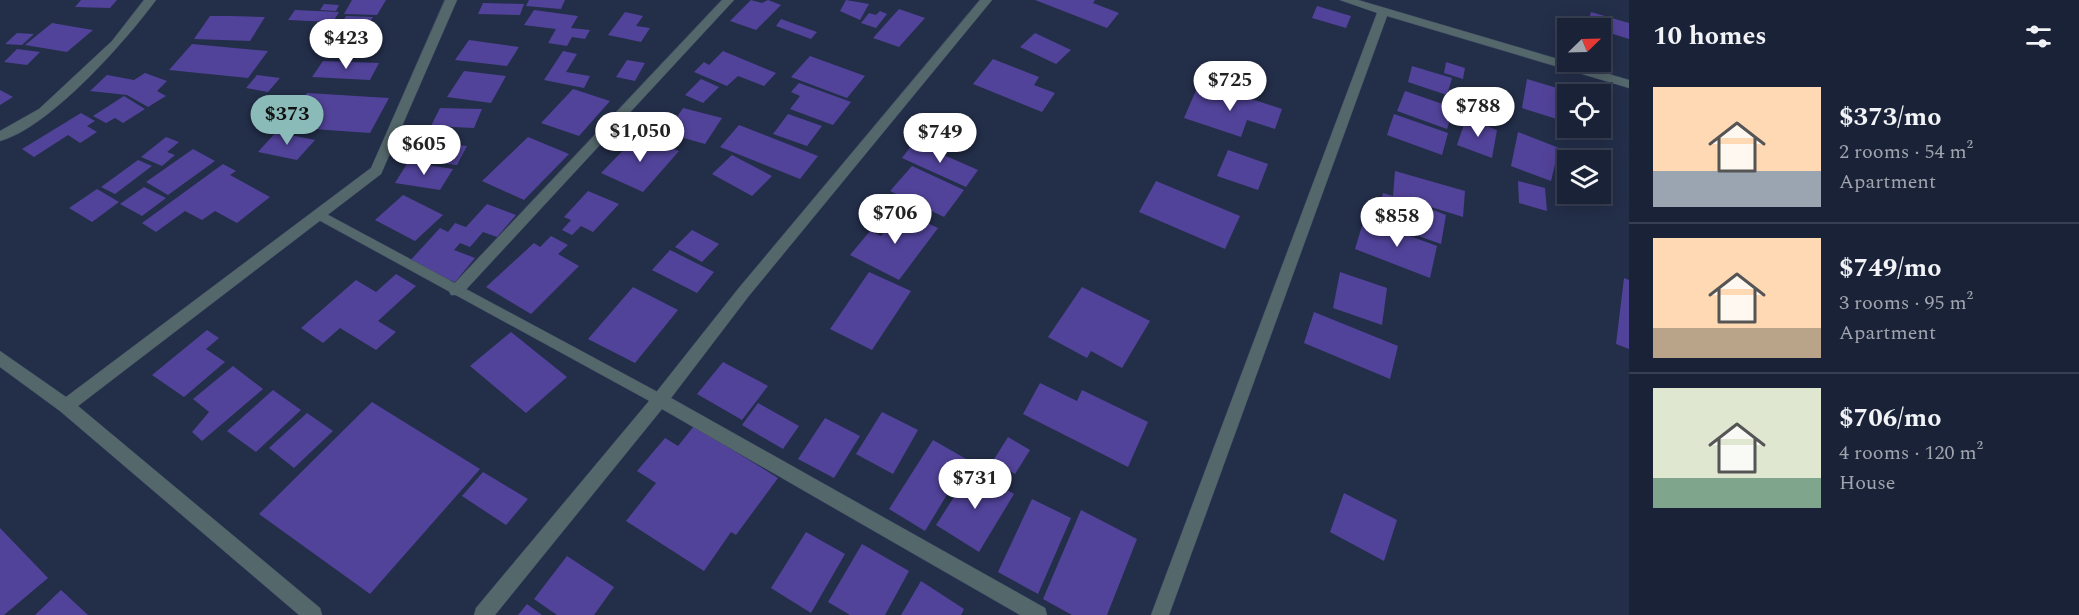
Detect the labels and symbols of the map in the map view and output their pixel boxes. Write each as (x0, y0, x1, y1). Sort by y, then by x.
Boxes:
north arrow (1557, 18, 1611, 72)
pin: $423 (310, 19, 382, 70)
pin: $725 (1194, 61, 1266, 112)
pin: $788 (1442, 87, 1514, 138)
pin: $373 (251, 95, 323, 146)
pin: $1,050 (591, 112, 689, 163)
pin: $749 (904, 113, 976, 164)
pin: $605 (388, 125, 460, 176)
pin: $706 (859, 194, 931, 245)
pin: $858 (1361, 197, 1433, 248)
pin: $731 (939, 459, 1011, 510)

